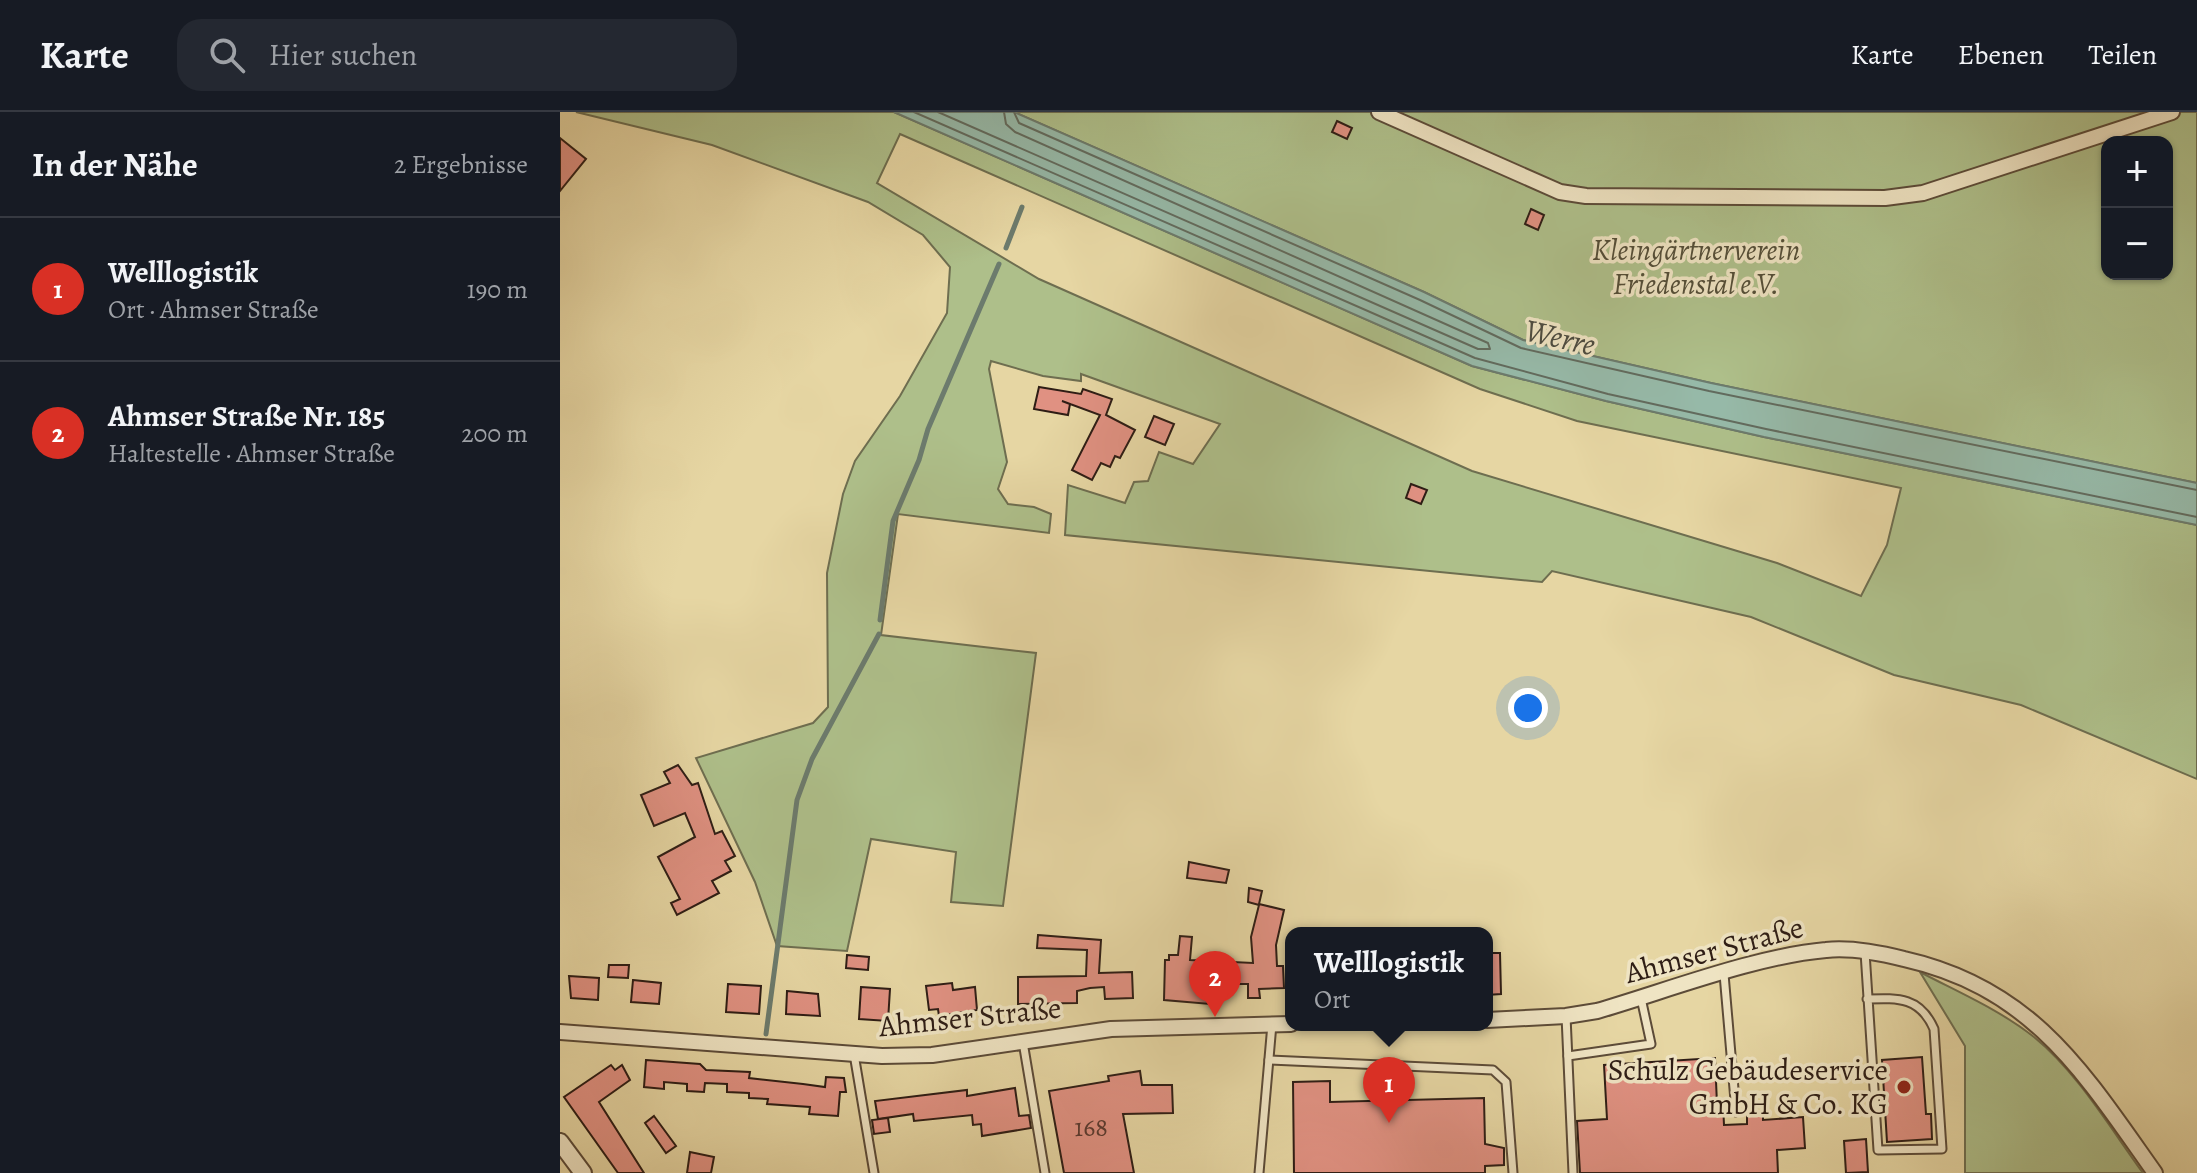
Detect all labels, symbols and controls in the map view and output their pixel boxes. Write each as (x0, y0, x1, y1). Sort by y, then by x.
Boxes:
search box (177, 19, 737, 91)
text: Karte (40, 29, 129, 81)
icon: search (205, 33, 249, 77)
text: Hier suchen (269, 35, 417, 75)
text: Karte (1851, 36, 1914, 74)
text: Ebenen (1958, 36, 2044, 74)
text: Teilen (2088, 36, 2157, 74)
map controls (2101, 136, 2173, 280)
button: + (2101, 136, 2173, 208)
text: In der Nähe (32, 141, 198, 188)
text: 2 Ergebnisse (394, 147, 528, 182)
button: − (2101, 208, 2173, 280)
park label: Kleingärtnerverein Friedenstal e.V. (1592, 230, 1800, 304)
text: Welllogistik (108, 252, 258, 292)
text: 1 (53, 272, 63, 307)
text: 190 m (467, 272, 528, 307)
text: Ort · Ahmser Straße (108, 292, 319, 327)
water label: Werre (1520, 308, 1600, 366)
text: Ahmser Straße Nr. 185 (108, 396, 385, 436)
text: 2 (52, 416, 64, 451)
text: 200 m (461, 416, 528, 451)
text: Haltestelle · Ahmser Straße (108, 436, 395, 471)
your location (1508, 688, 1548, 728)
street label: Ahmser Straße (1619, 907, 1808, 993)
popup (1285, 927, 1493, 1031)
text: Welllogistik (1314, 942, 1464, 982)
pin: 2 (1189, 951, 1241, 1017)
text: Ort (1314, 982, 1350, 1017)
street label: Ahmser Straße (876, 988, 1063, 1047)
place label: Schulz Gebäudeservice GmbH & Co. KG (1608, 1050, 1888, 1124)
pin: 1 (1363, 1057, 1415, 1123)
marker: Schulz Gebäudeservice GmbH & Co. KG (1895, 1078, 1913, 1096)
house number: 168 (1074, 1110, 1108, 1145)

